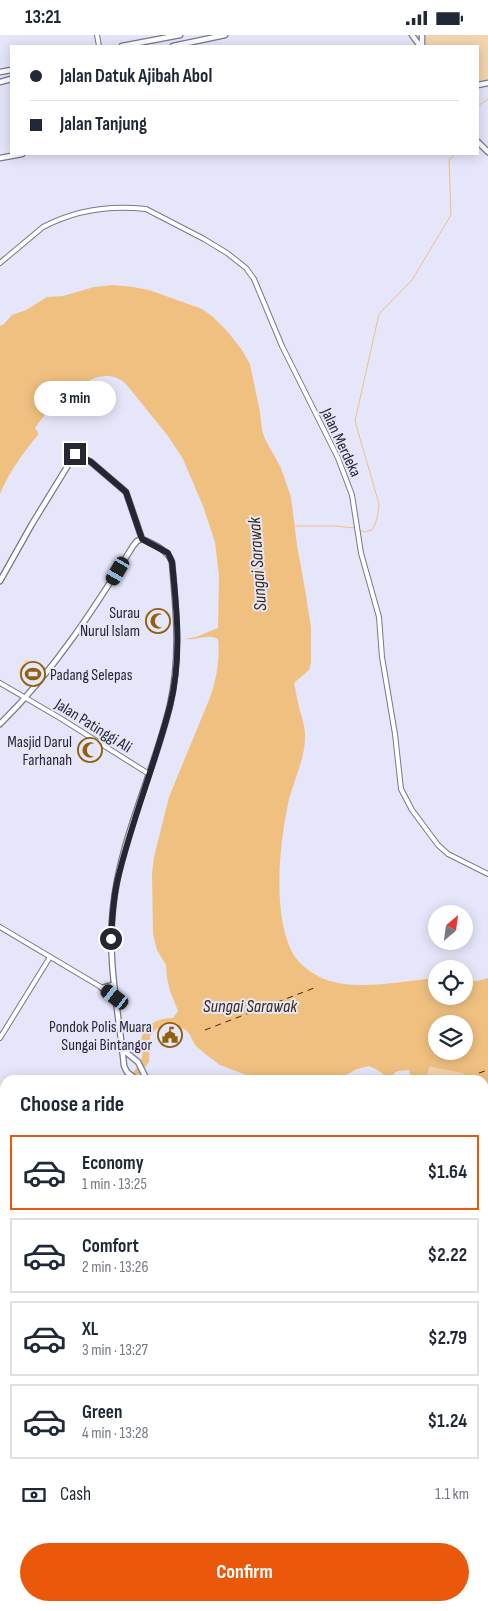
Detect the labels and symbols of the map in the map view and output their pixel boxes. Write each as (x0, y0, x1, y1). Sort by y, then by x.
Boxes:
callout: 3 min (34, 381, 116, 417)
street label: Jalan Merdeka (316, 404, 365, 480)
route end (64, 443, 86, 465)
water label: Sungai Sarawak (244, 515, 271, 612)
car (104, 554, 131, 588)
place label: Surau Nurul Islam (80, 604, 140, 641)
mosque icon: Surau Nurul Islam (145, 608, 171, 634)
sports icon: Padang Selepas (20, 661, 46, 687)
place label: Padang Selepas (50, 666, 133, 685)
street label: Jalan Patinggi Ali (50, 695, 135, 757)
place label: Masjid Darul Farhanah (7, 733, 72, 770)
mosque icon: Masjid Darul Farhanah (77, 737, 103, 763)
north arrow (428, 905, 472, 950)
route start (100, 928, 122, 950)
car (98, 982, 131, 1012)
water label: Sungai Sarawak (203, 996, 298, 1017)
place label: Pondok Polis Muara Sungai Bintangor (49, 1018, 152, 1055)
public building icon: Pondok Polis Muara Sungai Bintangor (157, 1022, 183, 1048)

